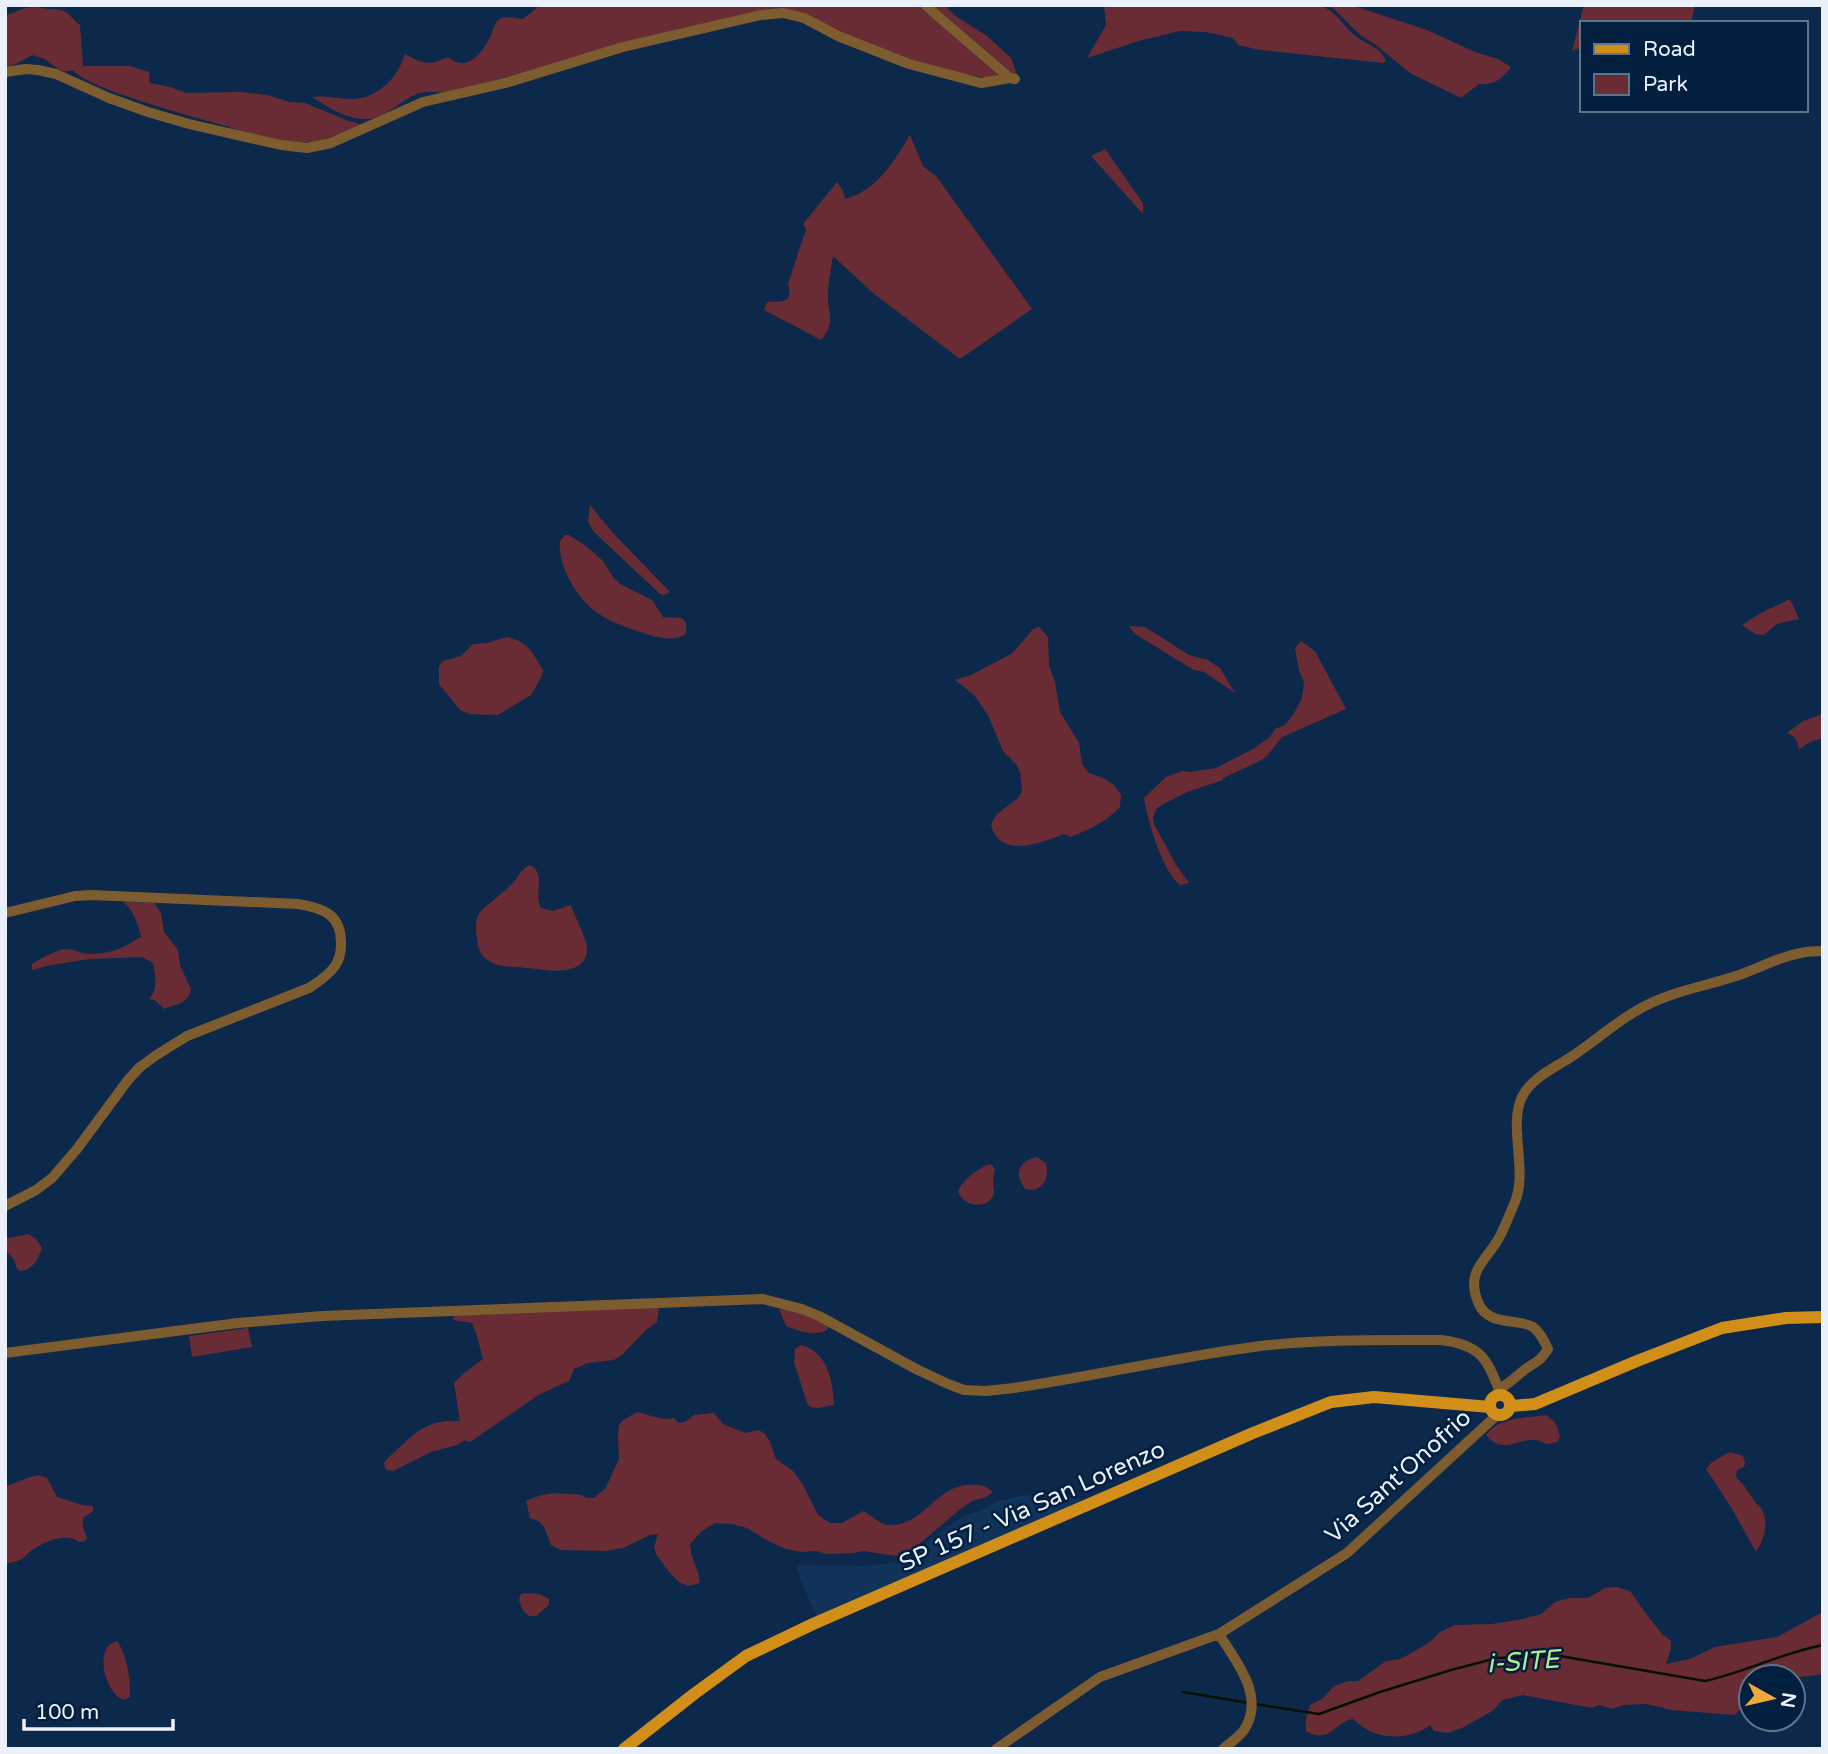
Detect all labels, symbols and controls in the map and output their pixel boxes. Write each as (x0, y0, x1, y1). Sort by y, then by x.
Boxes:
legend (1580, 21, 1807, 112)
text: Road (1643, 37, 1696, 62)
text: Park (1643, 72, 1688, 97)
street label: Via Sant'Onofrio (1319, 1403, 1477, 1550)
street label: SP 157 - Via San Lorenzo (895, 1435, 1170, 1578)
water label: i-SITE (1486, 1643, 1564, 1679)
north arrow (1737, 1663, 1807, 1733)
scale bar (24, 1688, 173, 1732)
text: N (1776, 1691, 1800, 1709)
text: 100 m (35, 1700, 99, 1725)

